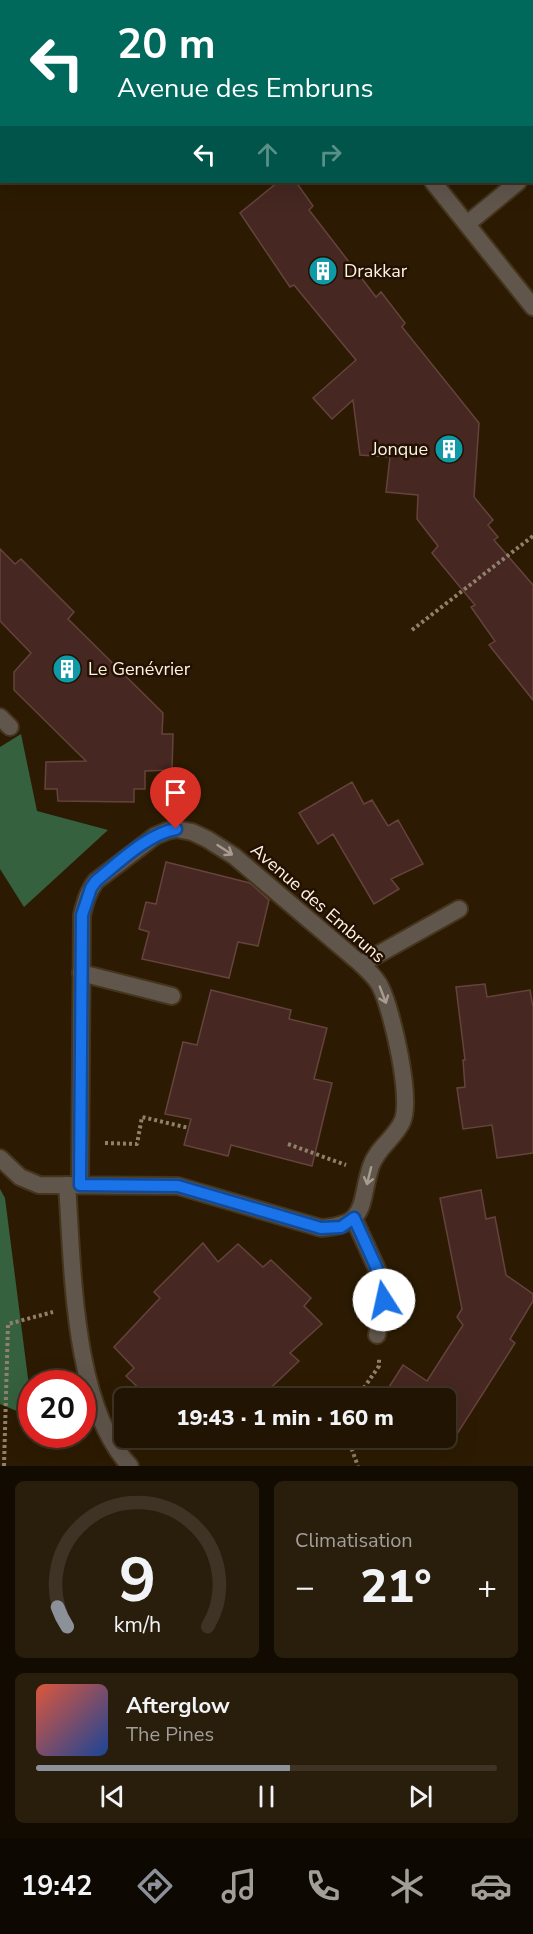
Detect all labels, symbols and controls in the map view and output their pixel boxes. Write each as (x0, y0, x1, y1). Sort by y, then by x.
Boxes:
text: 20 m (117, 16, 216, 73)
icon: left (18, 24, 96, 102)
text: Avenue des Embruns (117, 70, 374, 107)
icon: left (188, 138, 221, 171)
icon: ahead (251, 138, 284, 171)
icon: right (314, 138, 347, 171)
building icon: Drakkar (307, 255, 339, 287)
place label: Drakkar (344, 259, 408, 283)
building icon: Jonque (433, 433, 465, 465)
place label: Jonque (371, 437, 428, 461)
building icon: Le Genévrier (51, 653, 83, 685)
place label: Le Genévrier (88, 657, 191, 681)
pin (150, 767, 201, 829)
icon: arrive (159, 776, 192, 809)
street label: Avenue des Embruns (246, 838, 390, 968)
one-way arrow (216, 844, 233, 856)
one-way arrow (378, 985, 389, 1003)
one-way arrow (363, 1166, 375, 1185)
position arrow (352, 1268, 416, 1332)
speed limit sign: 20 (18, 1370, 96, 1448)
text: 19:43 · 1 min · 160 m (176, 1403, 394, 1433)
text: Climatisation (295, 1527, 413, 1554)
text: 9 (118, 1538, 156, 1623)
text: 21° (360, 1557, 432, 1618)
text: − (295, 1565, 315, 1610)
text: + (477, 1565, 497, 1610)
text: km/h (113, 1610, 161, 1640)
text: Afterglow (126, 1691, 230, 1721)
text: The Pines (126, 1721, 214, 1748)
icon: previous (96, 1780, 129, 1813)
icon: pause (250, 1780, 283, 1813)
icon: next (404, 1780, 437, 1813)
icon: directions (134, 1865, 176, 1907)
icon: music (218, 1865, 260, 1907)
icon: phone (302, 1865, 344, 1907)
icon: climate (386, 1865, 428, 1907)
icon: car (470, 1865, 512, 1907)
text: 19:42 (21, 1868, 92, 1905)

